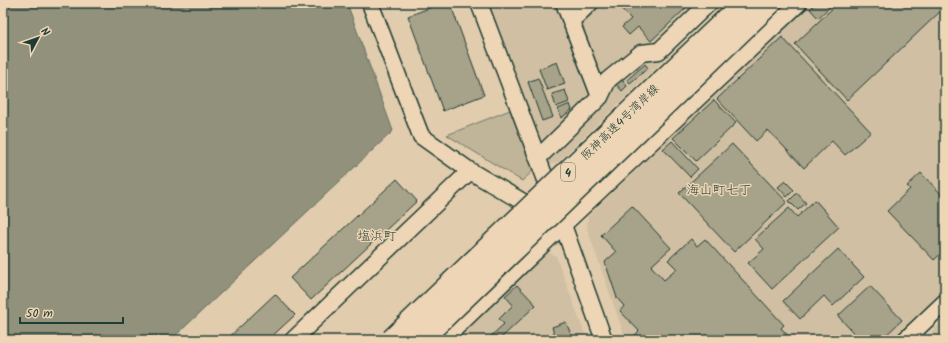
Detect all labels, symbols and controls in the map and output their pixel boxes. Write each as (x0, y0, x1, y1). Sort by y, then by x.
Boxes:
north arrow (18, 18, 58, 58)
text: N (36, 24, 54, 41)
street label: 阪神高速4号湾岸線 (577, 80, 664, 165)
road number: 4 (561, 163, 575, 181)
district label: 海山町七丁 (686, 180, 752, 201)
district label: 塩浜町 (357, 226, 397, 247)
scale bar (20, 299, 123, 325)
text: 50 m (26, 304, 53, 323)

